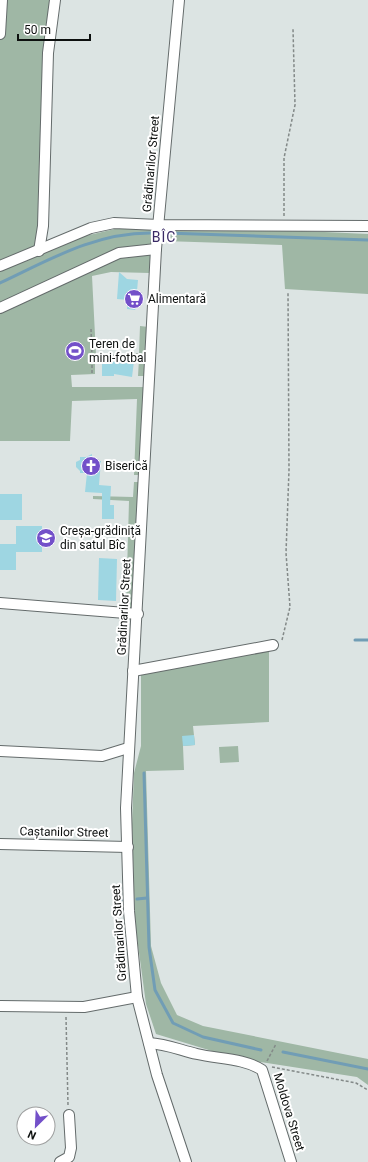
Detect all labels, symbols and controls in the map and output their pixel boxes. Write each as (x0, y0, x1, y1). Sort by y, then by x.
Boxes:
scale bar (18, 16, 90, 42)
text: 50 m (24, 23, 51, 37)
street label: Grădinarilor Street (140, 115, 162, 213)
district label: BÎC (152, 228, 176, 245)
supermarket icon: Alimentară (123, 288, 145, 310)
place label: Alimentară (148, 292, 206, 306)
place label: Teren de mini-fotbal (89, 337, 146, 365)
sports icon: Teren de mini-fotbal (64, 340, 86, 362)
church icon: Biserică (80, 455, 102, 477)
place label: Biserică (105, 459, 148, 473)
place label: Creșa-grădiniță din satul Bîc (60, 524, 141, 552)
school or university icon: Creșa-grădiniță din satul Bîc (35, 527, 57, 549)
street label: Grădinarilor Street (114, 558, 134, 656)
street label: Caștanilor Street (19, 824, 109, 841)
street label: Grădinarilor Street (109, 884, 129, 982)
street label: Moldova Street (271, 1071, 308, 1153)
north arrow (16, 1106, 56, 1146)
text: N (26, 1127, 38, 1142)

